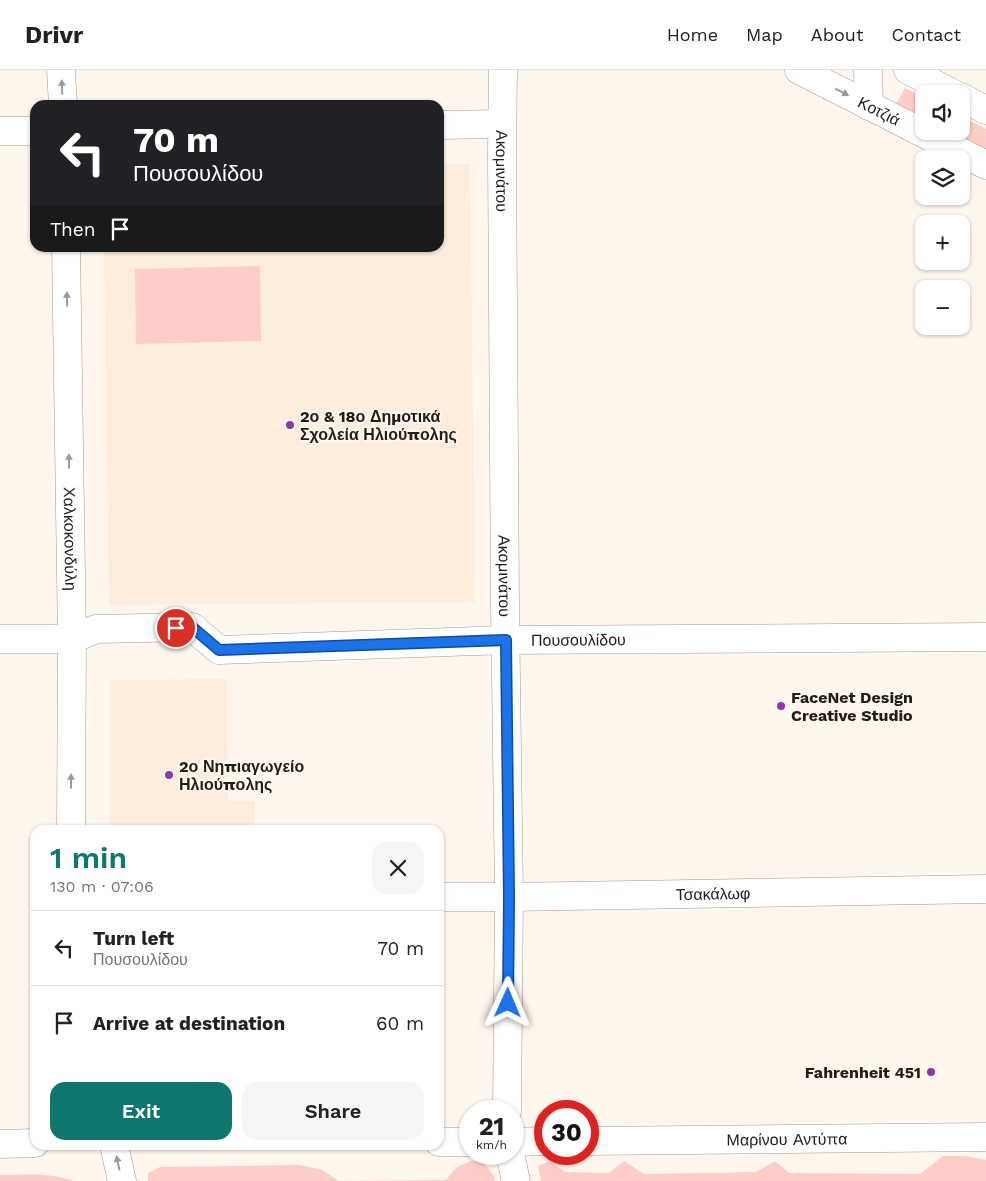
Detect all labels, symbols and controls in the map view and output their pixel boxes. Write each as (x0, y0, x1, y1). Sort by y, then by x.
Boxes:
text: Drivr (25, 21, 83, 49)
text: Home (667, 24, 718, 45)
text: Map (746, 24, 783, 45)
text: About (811, 24, 863, 45)
text: Contact (891, 24, 961, 45)
one-way arrow (58, 79, 66, 95)
map controls (915, 85, 970, 335)
button: sound (915, 85, 970, 140)
one-way arrow (835, 88, 849, 96)
street label: Κοτζιά (855, 93, 903, 130)
text: 70 m (133, 119, 219, 161)
icon: left (50, 120, 115, 185)
street label: Ακομινάτου (492, 130, 511, 212)
button: layers (915, 150, 970, 205)
text: Πουσουλίδου (133, 161, 263, 186)
icon: arrive (106, 215, 134, 243)
button: + (915, 215, 970, 270)
text: Then (50, 218, 96, 241)
button: − (915, 280, 970, 335)
one-way arrow (63, 291, 71, 307)
place label: 2ο & 18ο Δημοτικά Σχολεία Ηλιούπολης (300, 407, 457, 444)
marker: 2ο & 18ο Δημοτικά Σχολεία Ηλιούπολης (284, 419, 296, 431)
one-way arrow (65, 453, 73, 469)
street label: Χαλκοκονδύλη (60, 487, 80, 591)
street label: Ακομινάτου (495, 535, 514, 617)
pin (155, 607, 197, 649)
icon: arrive (162, 614, 190, 642)
street label: Πουσουλίδου (531, 630, 626, 650)
place label: FaceNet Design Creative Studio (791, 688, 913, 725)
marker: FaceNet Design Creative Studio (775, 700, 787, 712)
place label: 2ο Νηπιαγωγείο Ηλιούπολης (179, 757, 304, 794)
marker: 2ο Νηπιαγωγείο Ηλιούπολης (163, 769, 175, 781)
one-way arrow (68, 773, 76, 789)
text: 1 min (50, 840, 127, 875)
button: close (372, 842, 424, 894)
text: 130 m · 07:06 (50, 877, 154, 896)
street label: Τσακάλωφ (675, 884, 751, 904)
text: Turn left (93, 927, 174, 950)
icon: left (50, 934, 78, 962)
text: 70 m (377, 937, 424, 960)
text: Πουσουλίδου (93, 950, 188, 969)
position arrow (481, 976, 533, 1028)
icon: arrive (50, 1009, 78, 1037)
text: Arrive at destination (93, 1012, 285, 1035)
text: 60 m (376, 1012, 424, 1035)
place label: Fahrenheit 451 (805, 1063, 921, 1082)
marker: Fahrenheit 451 (925, 1066, 937, 1078)
button: Exit (50, 1082, 232, 1140)
button: Share (242, 1082, 424, 1140)
speed limit sign: 30 (534, 1100, 599, 1165)
text: 21 (479, 1112, 504, 1141)
street label: Μαρίνου Αντύπα (726, 1129, 848, 1150)
text: km/h (476, 1138, 507, 1152)
one-way arrow (113, 1155, 121, 1171)

